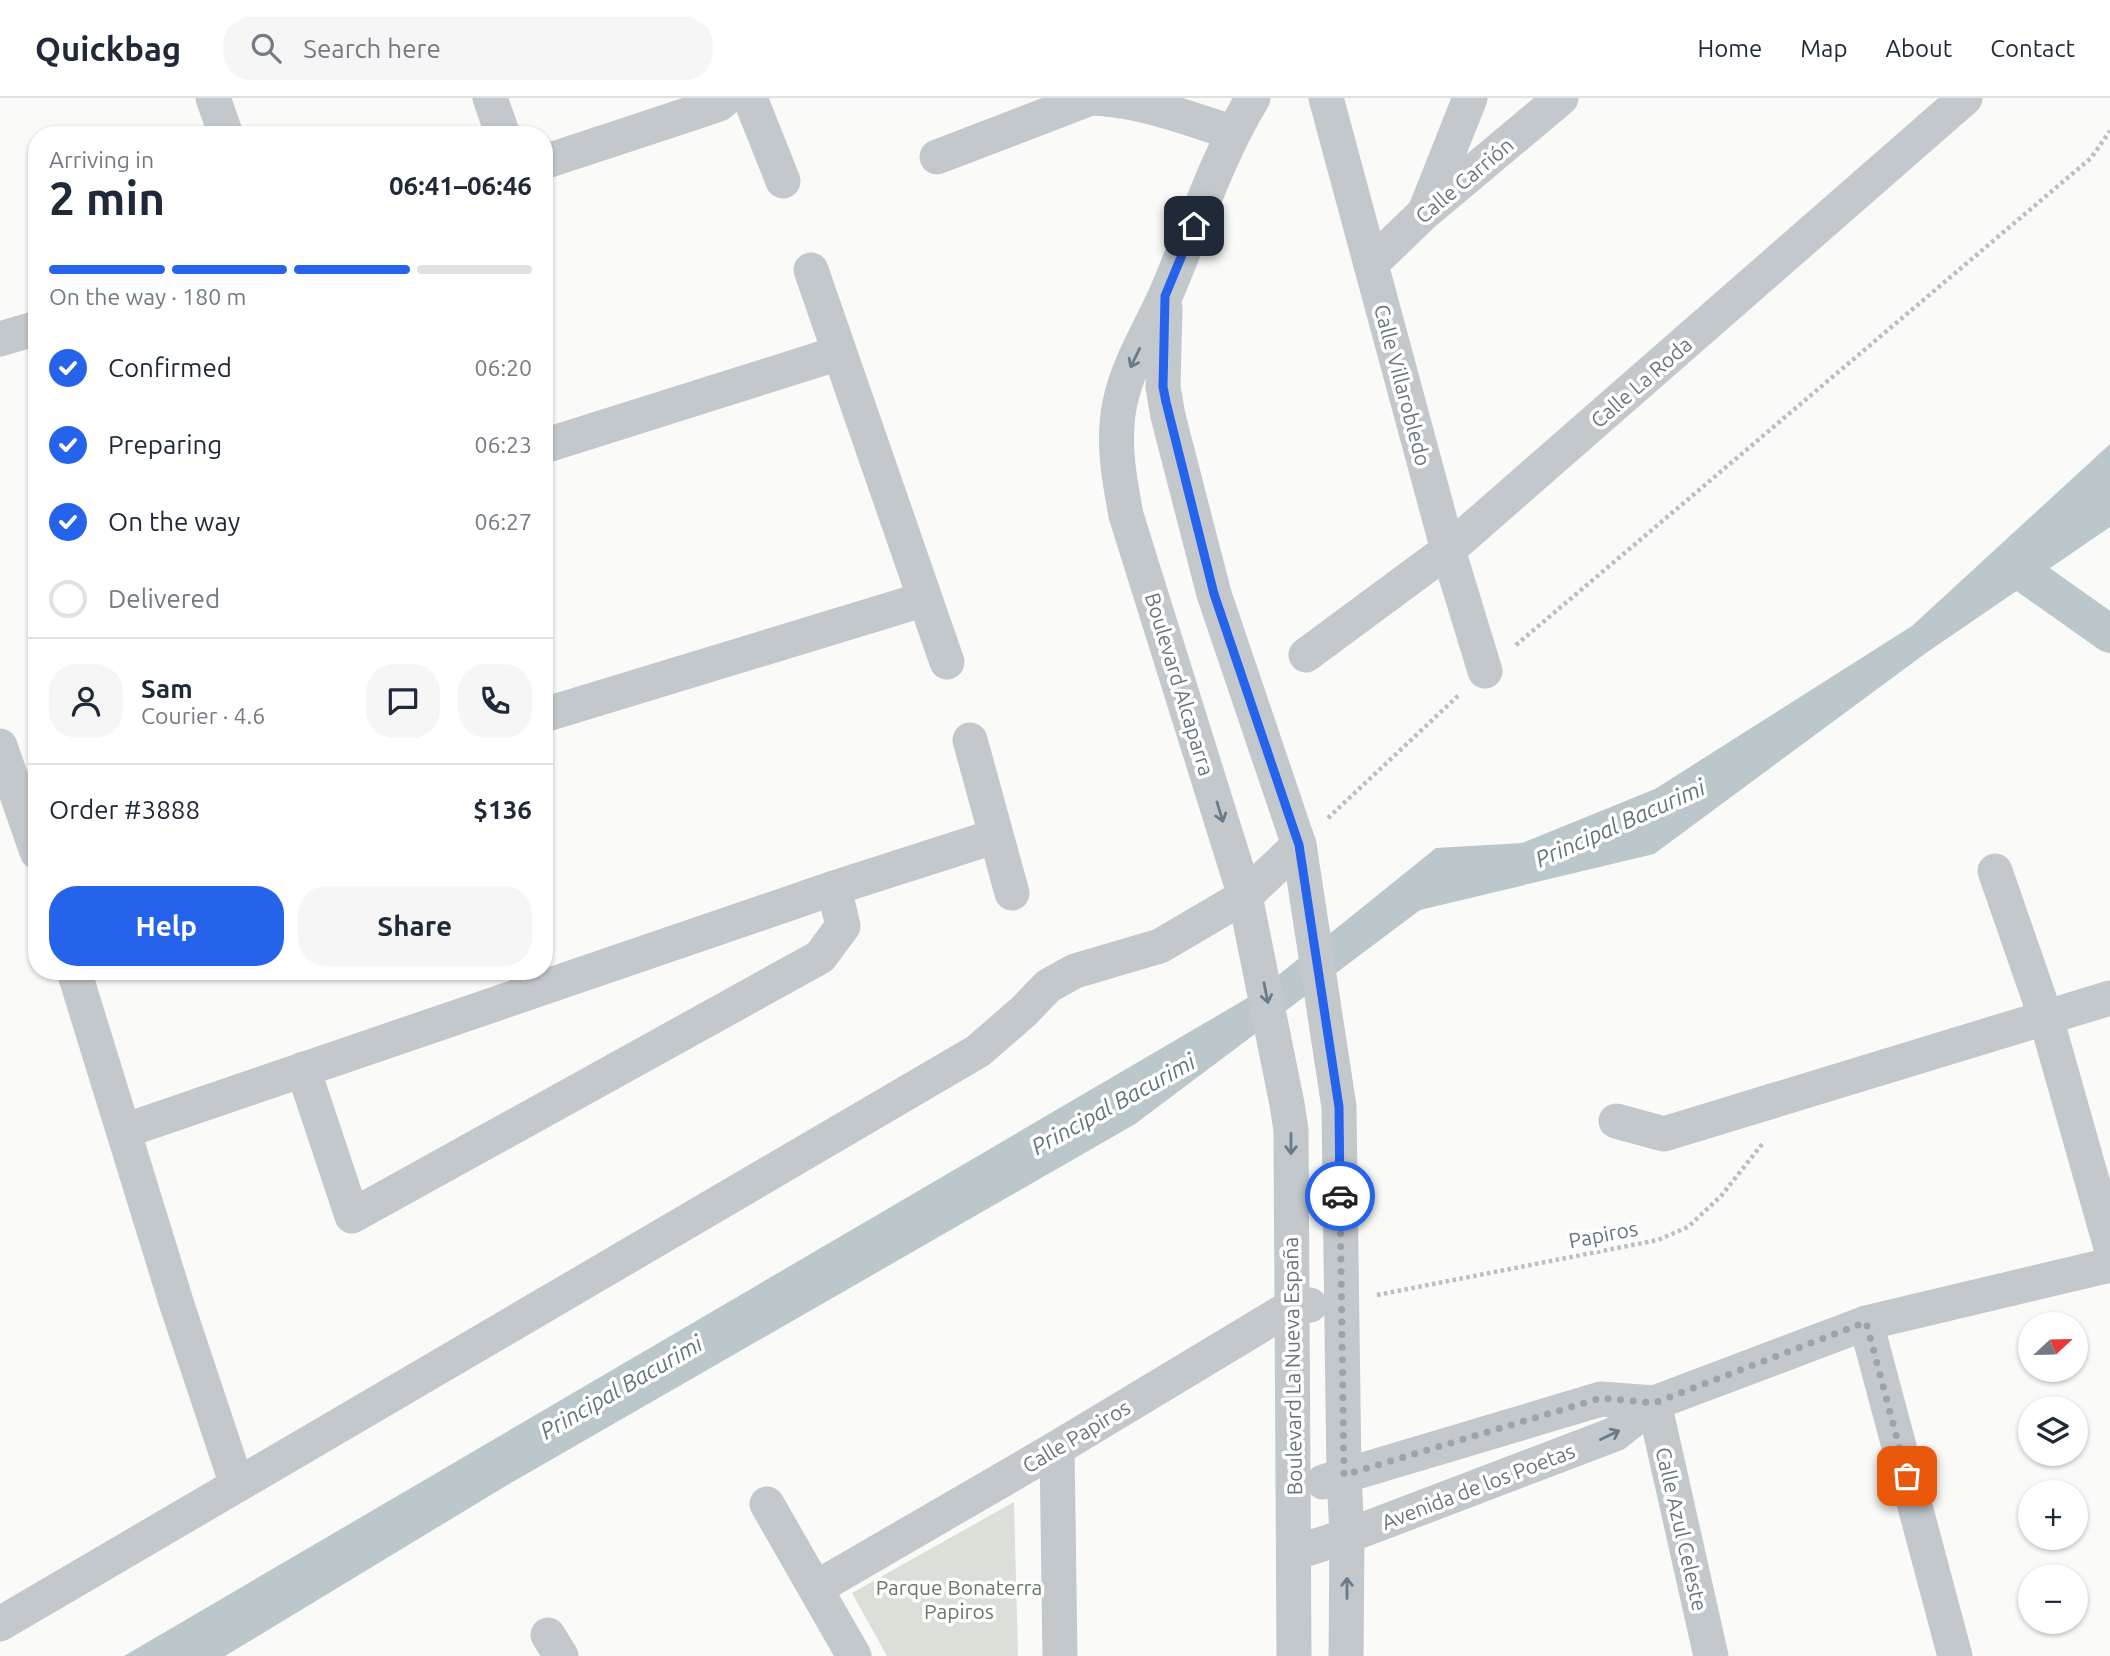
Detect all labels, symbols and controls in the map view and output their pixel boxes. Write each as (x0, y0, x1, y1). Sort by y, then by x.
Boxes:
search box (223, 17, 713, 80)
icon: search (247, 29, 285, 67)
text: Quickbag (35, 30, 181, 67)
text: Search here (303, 34, 441, 63)
text: Home (1697, 35, 1762, 62)
text: Map (1800, 35, 1847, 62)
text: About (1885, 35, 1952, 62)
text: Contact (1990, 35, 2075, 62)
street label: Calle Carrión (1410, 132, 1518, 228)
text: Arriving in (49, 147, 154, 172)
text: 06:41–06:46 (389, 171, 532, 200)
text: 2 min (49, 172, 165, 224)
pin (1164, 196, 1224, 256)
icon: home (1175, 207, 1213, 245)
text: On the way · 180 m (49, 284, 246, 309)
street label: Calle Villarobledo (1370, 302, 1436, 468)
street label: Calle La Roda (1586, 332, 1696, 432)
one-way arrow (1128, 347, 1142, 368)
icon: check (49, 349, 87, 387)
text: Confirmed (108, 353, 232, 382)
text: 06:20 (474, 355, 532, 380)
icon: check (49, 426, 87, 464)
text: Preparing (108, 430, 222, 459)
text: 06:23 (474, 432, 532, 457)
icon: check (49, 503, 87, 541)
text: On the way (108, 507, 240, 536)
text: 06:27 (474, 509, 532, 534)
text: Delivered (108, 584, 220, 613)
street label: Boulevard Alcaparra (1141, 590, 1219, 778)
button: person (49, 664, 123, 738)
button: chat (366, 664, 440, 738)
button: phone (458, 664, 532, 738)
text: Sam (141, 674, 193, 703)
text: Courier · 4.6 (141, 703, 265, 728)
water label: Principal Bacurimi (1531, 774, 1710, 872)
text: Order #3888 (49, 795, 200, 824)
text: $136 (473, 795, 532, 824)
one-way arrow (1214, 801, 1227, 823)
button: Help (49, 886, 284, 966)
button: Share (298, 886, 532, 966)
one-way arrow (1260, 981, 1274, 1004)
water label: Principal Bacurimi (1027, 1048, 1200, 1159)
one-way arrow (1284, 1133, 1298, 1156)
courier (1305, 1161, 1375, 1231)
icon: car (1321, 1177, 1359, 1215)
street label: Papiros (1566, 1216, 1640, 1252)
street label: Boulevard La Nueva España (1278, 1237, 1306, 1495)
north arrow (2018, 1312, 2088, 1382)
map controls (2018, 1312, 2088, 1634)
water label: Principal Bacurimi (535, 1330, 708, 1444)
street label: Calle Papiros (1018, 1395, 1134, 1477)
button: layers (2018, 1396, 2088, 1466)
one-way arrow (1599, 1428, 1620, 1442)
street label: Avenida de los Poetas (1378, 1438, 1578, 1534)
street label: Calle Azul Celeste (1651, 1445, 1713, 1613)
pin (1877, 1446, 1937, 1506)
icon: bag (1888, 1457, 1926, 1495)
button: + (2018, 1480, 2088, 1550)
button: − (2018, 1564, 2088, 1634)
park label: Parque Bonaterra Papiros (876, 1575, 1042, 1623)
one-way arrow (1340, 1577, 1354, 1600)

